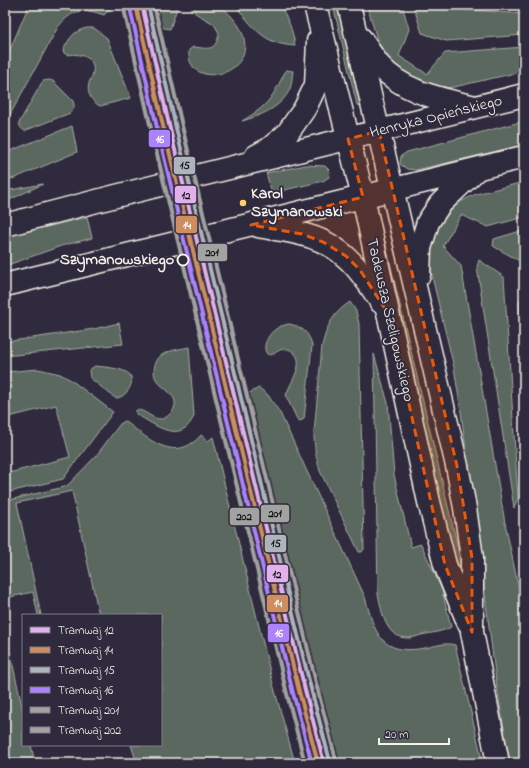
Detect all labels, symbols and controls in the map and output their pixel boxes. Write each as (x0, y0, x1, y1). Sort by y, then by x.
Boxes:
street label: Henryka Opieńskiego (367, 89, 505, 145)
line badge: 16 (148, 129, 171, 148)
text: 16 (156, 132, 164, 148)
line badge: 15 (173, 156, 196, 175)
text: 15 (180, 158, 191, 174)
place label: Karol Szymanowski (251, 182, 343, 225)
line badge: 12 (174, 185, 197, 204)
text: 12 (182, 188, 191, 204)
marker: Karol Szymanowski (238, 198, 248, 208)
line badge: 14 (175, 215, 198, 234)
text: 14 (183, 218, 191, 234)
street label: Tadeusza Szeligowskiego (360, 236, 420, 404)
line badge: 201 (197, 243, 228, 262)
text: 201 (204, 245, 219, 261)
place label: Szymanowskiego (60, 248, 174, 273)
marker: Szymanowskiego (176, 253, 190, 267)
line badge: 201 (260, 504, 290, 523)
text: 201 (267, 506, 282, 522)
line badge: 202 (229, 507, 260, 526)
text: 202 (235, 509, 252, 525)
line badge: 15 (264, 534, 287, 553)
text: 15 (271, 536, 282, 552)
line badge: 12 (266, 564, 289, 583)
text: 12 (273, 567, 282, 583)
line badge: 14 (266, 594, 289, 613)
text: 14 (274, 596, 282, 612)
legend (22, 614, 162, 746)
text: Tramwaj 12 (58, 622, 114, 640)
line badge: 16 (267, 623, 290, 643)
text: 16 (275, 626, 283, 642)
text: Tramwaj 14 (58, 642, 113, 660)
text: Tramwaj 15 (58, 662, 115, 680)
text: Tramwaj 16 (58, 682, 114, 700)
text: Tramwaj 201 (58, 702, 119, 720)
scale bar (379, 720, 449, 746)
text: Tramwaj 202 (58, 722, 121, 740)
text: 20 m (385, 726, 408, 744)

